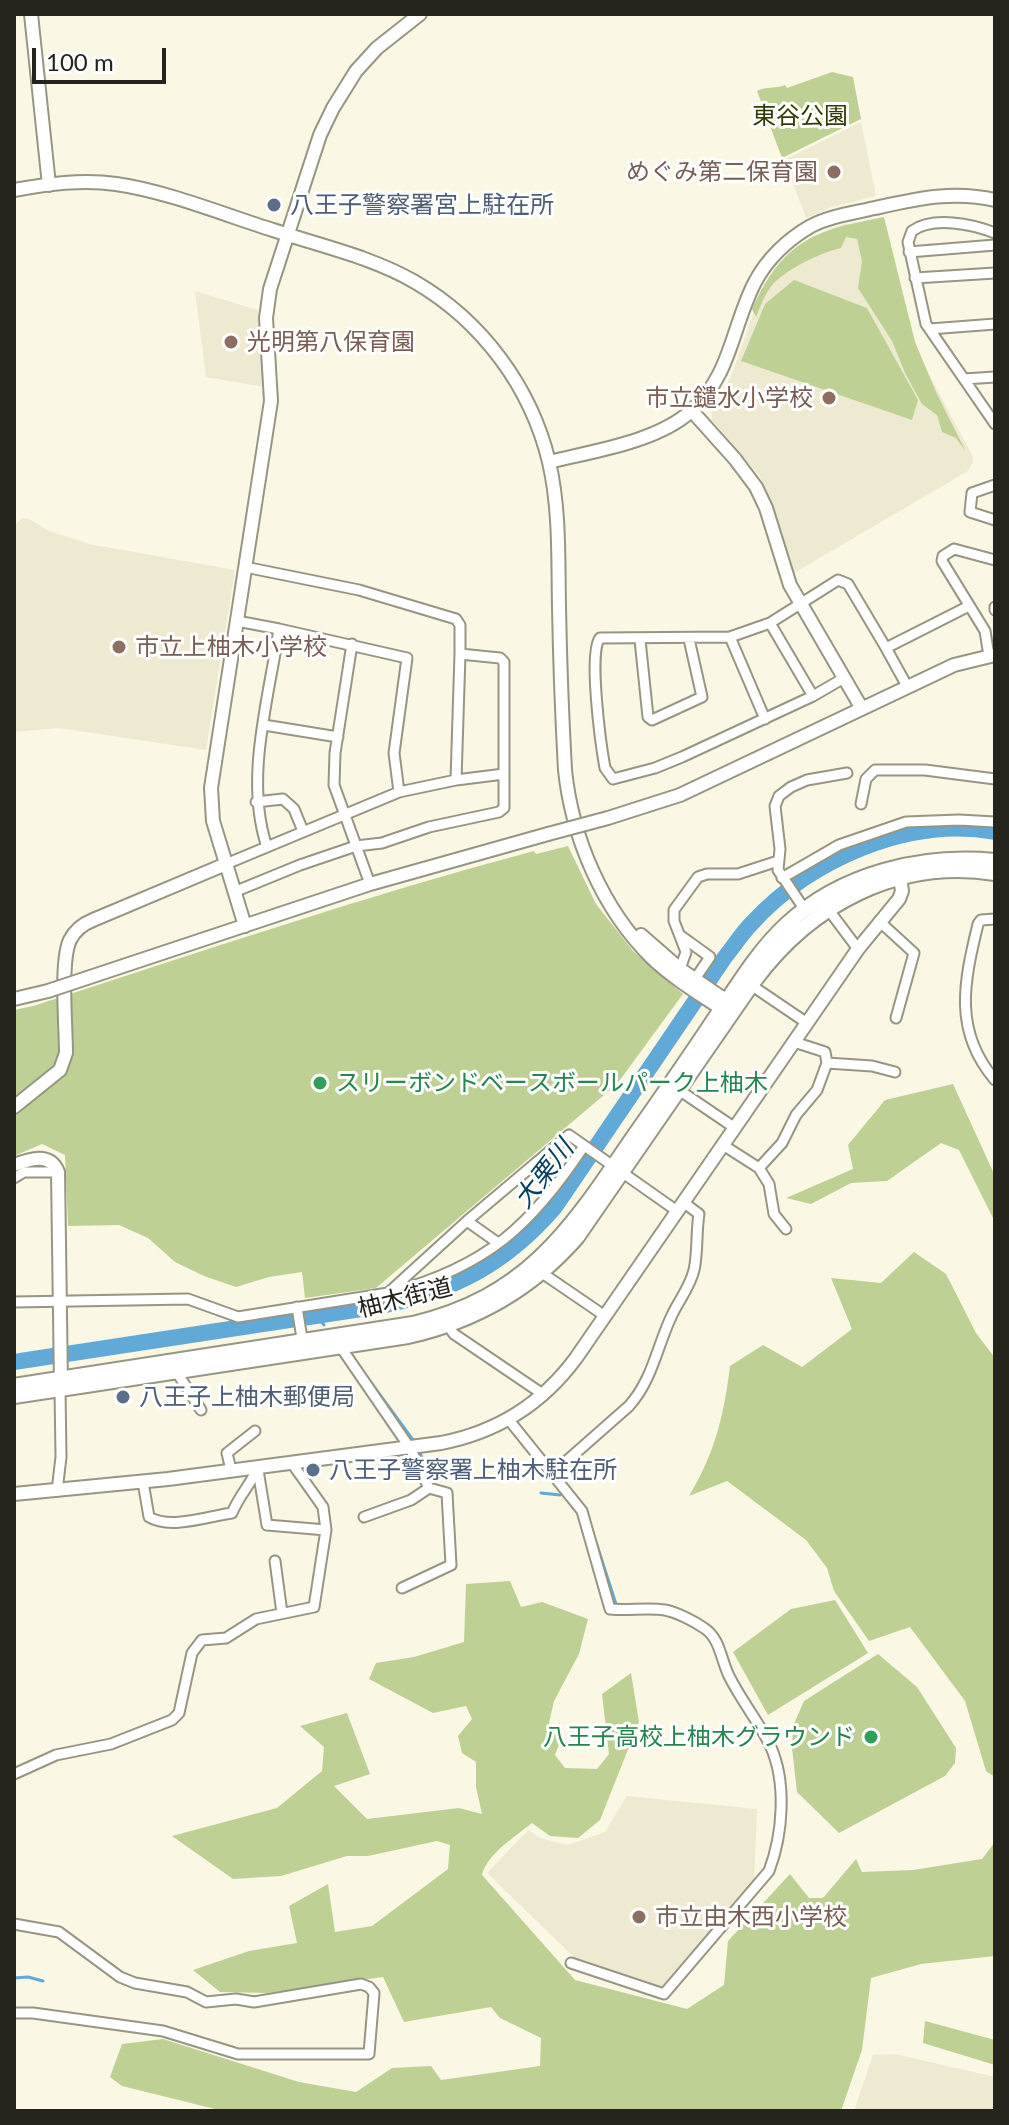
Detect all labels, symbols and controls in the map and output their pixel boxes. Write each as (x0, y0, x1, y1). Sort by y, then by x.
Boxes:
scale bar (36, 32, 170, 82)
text: 100 m (46, 47, 114, 76)
park label: 東谷公園 (752, 102, 848, 130)
place label: めぐみ第二保育園 (626, 158, 818, 186)
marker: めぐみ第二保育園 (825, 163, 843, 181)
place label: 八王子警察署宮上駐在所 (290, 191, 554, 219)
marker: 八王子警察署宮上駐在所 (265, 196, 283, 214)
place label: 光明第八保育園 (247, 328, 415, 356)
marker: 光明第八保育園 (222, 333, 240, 351)
place label: 市立鑓水小学校 (645, 384, 813, 412)
marker: 市立鑓水小学校 (820, 389, 838, 407)
place label: 市立上柚木小学校 (135, 633, 327, 661)
marker: 市立上柚木小学校 (110, 638, 128, 656)
place label: スリーボンドベースボールパーク上柚木 (336, 1069, 768, 1097)
marker: スリーボンドベースボールパーク上柚木 (311, 1074, 329, 1092)
water label: 大栗川 (508, 1134, 580, 1214)
street label: 柚木街道 (355, 1272, 455, 1324)
place label: 八王子上柚木郵便局 (139, 1383, 355, 1411)
marker: 八王子上柚木郵便局 (114, 1388, 132, 1406)
place label: 八王子警察署上柚木駐在所 (329, 1456, 617, 1484)
marker: 八王子警察署上柚木駐在所 (304, 1461, 322, 1479)
place label: 八王子高校上柚木グラウンド (543, 1723, 855, 1751)
marker: 八王子高校上柚木グラウンド (862, 1728, 880, 1746)
place label: 市立由木西小学校 (655, 1903, 847, 1931)
marker: 市立由木西小学校 (630, 1908, 648, 1926)

